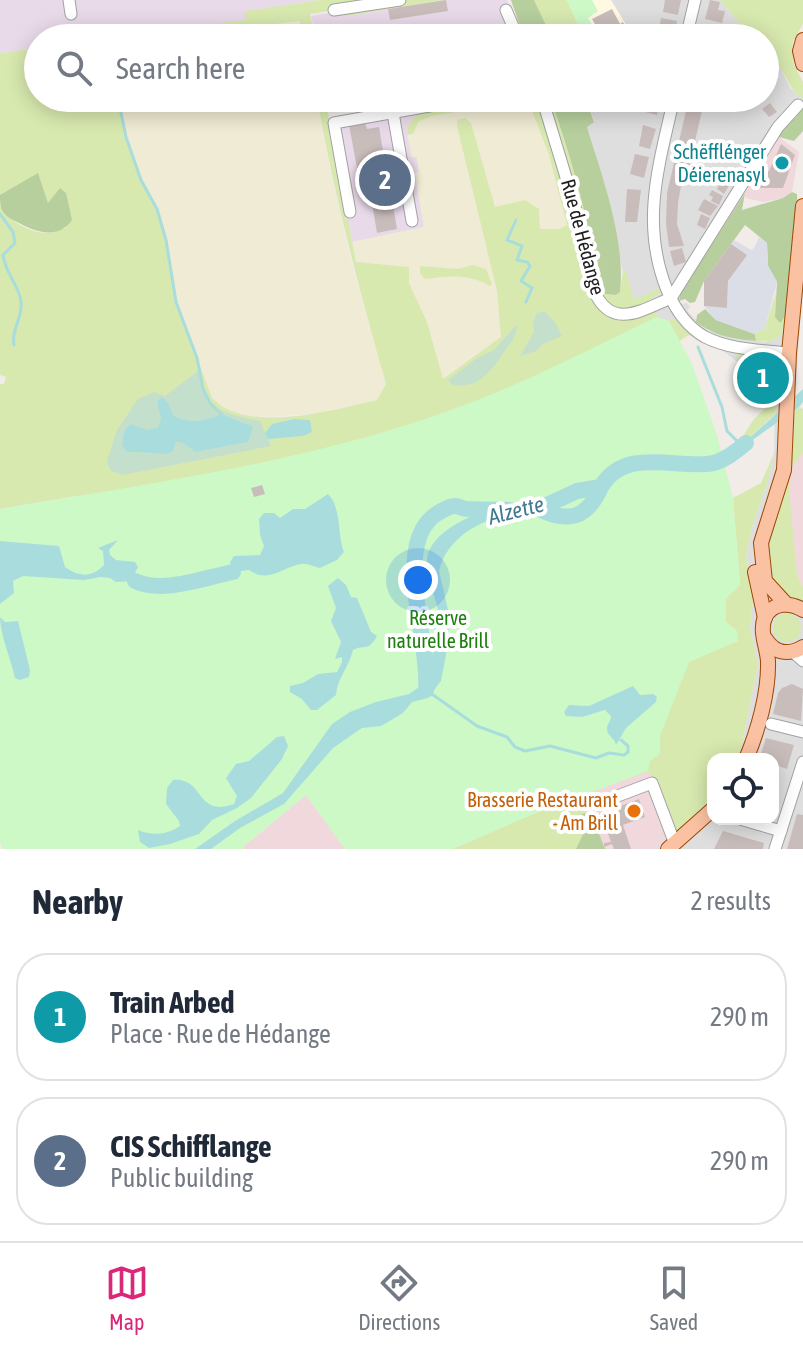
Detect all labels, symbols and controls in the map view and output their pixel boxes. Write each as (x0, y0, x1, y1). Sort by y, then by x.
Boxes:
search box (24, 24, 779, 112)
icon: search (52, 46, 96, 90)
text: Search here (116, 51, 245, 85)
place label: Schëfflénger Déierenasyl (674, 140, 767, 186)
pin: 2 (359, 150, 411, 210)
marker: Schëfflénger Déierenasyl (773, 154, 791, 172)
street label: Rue de Hédange (557, 176, 610, 297)
pin: 1 (737, 348, 789, 408)
water label: Alzette (484, 491, 547, 530)
your location (398, 560, 438, 600)
park label: Réserve naturelle Brill (387, 606, 490, 652)
map controls (707, 753, 779, 825)
button: locate (707, 753, 779, 825)
place label: Brasserie Restaurant - Am Brill (467, 788, 619, 834)
marker: Brasserie Restaurant - Am Brill (625, 802, 643, 820)
text: Nearby (32, 882, 123, 921)
text: 2 results (690, 886, 771, 916)
text: Train Arbed (110, 985, 235, 1019)
text: 1 (54, 1002, 66, 1032)
text: 290 m (710, 1002, 769, 1032)
text: Place · Rue de Hédange (110, 1019, 331, 1049)
text: CIS Schifflange (110, 1129, 272, 1163)
text: 2 (54, 1146, 66, 1176)
text: 290 m (710, 1146, 769, 1176)
text: Public building (110, 1163, 253, 1193)
tab: Map (105, 1261, 149, 1335)
tab: Directions (358, 1261, 440, 1335)
tab: Saved (650, 1261, 698, 1335)

